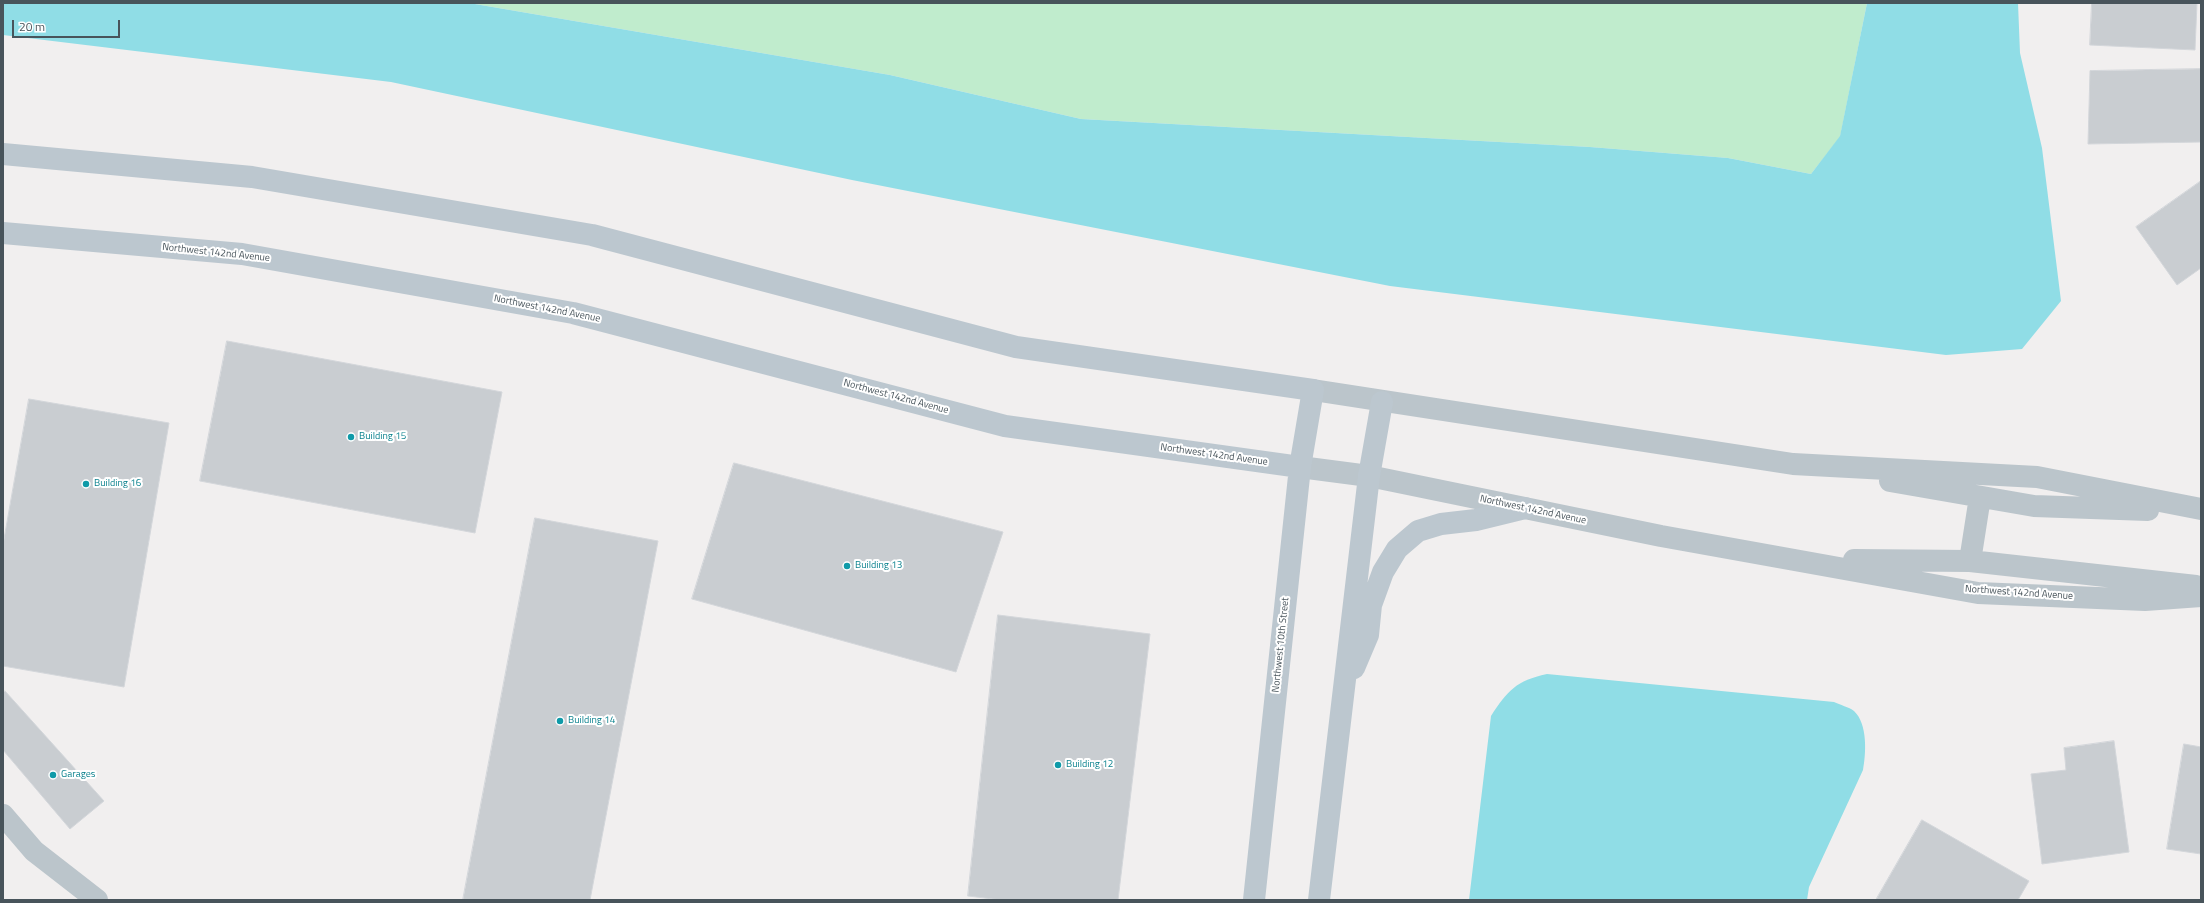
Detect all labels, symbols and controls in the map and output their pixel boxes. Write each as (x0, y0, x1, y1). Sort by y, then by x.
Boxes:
scale bar (14, 12, 122, 38)
text: 20 m (19, 17, 45, 36)
street label: Northwest 142nd Avenue (162, 241, 270, 265)
street label: Northwest 142nd Avenue (493, 293, 601, 325)
street label: Northwest 142nd Avenue (842, 377, 950, 417)
place label: Building 15 (359, 431, 406, 443)
marker: Building 15 (346, 432, 356, 442)
street label: Northwest 142nd Avenue (1160, 442, 1268, 468)
place label: Building 16 (94, 478, 141, 490)
marker: Building 16 (81, 479, 91, 489)
street label: Northwest 142nd Avenue (1479, 493, 1587, 527)
place label: Building 13 (855, 560, 902, 572)
marker: Building 13 (842, 561, 852, 571)
street label: Northwest 142nd Avenue (1965, 583, 2073, 603)
street label: Northwest 10th Street (1270, 597, 1292, 693)
place label: Building 14 (568, 715, 615, 727)
marker: Building 14 (555, 716, 565, 726)
place label: Building 12 (1066, 759, 1113, 771)
marker: Building 12 (1053, 760, 1063, 770)
place label: Garages (61, 769, 95, 781)
marker: Garages (48, 770, 58, 780)

